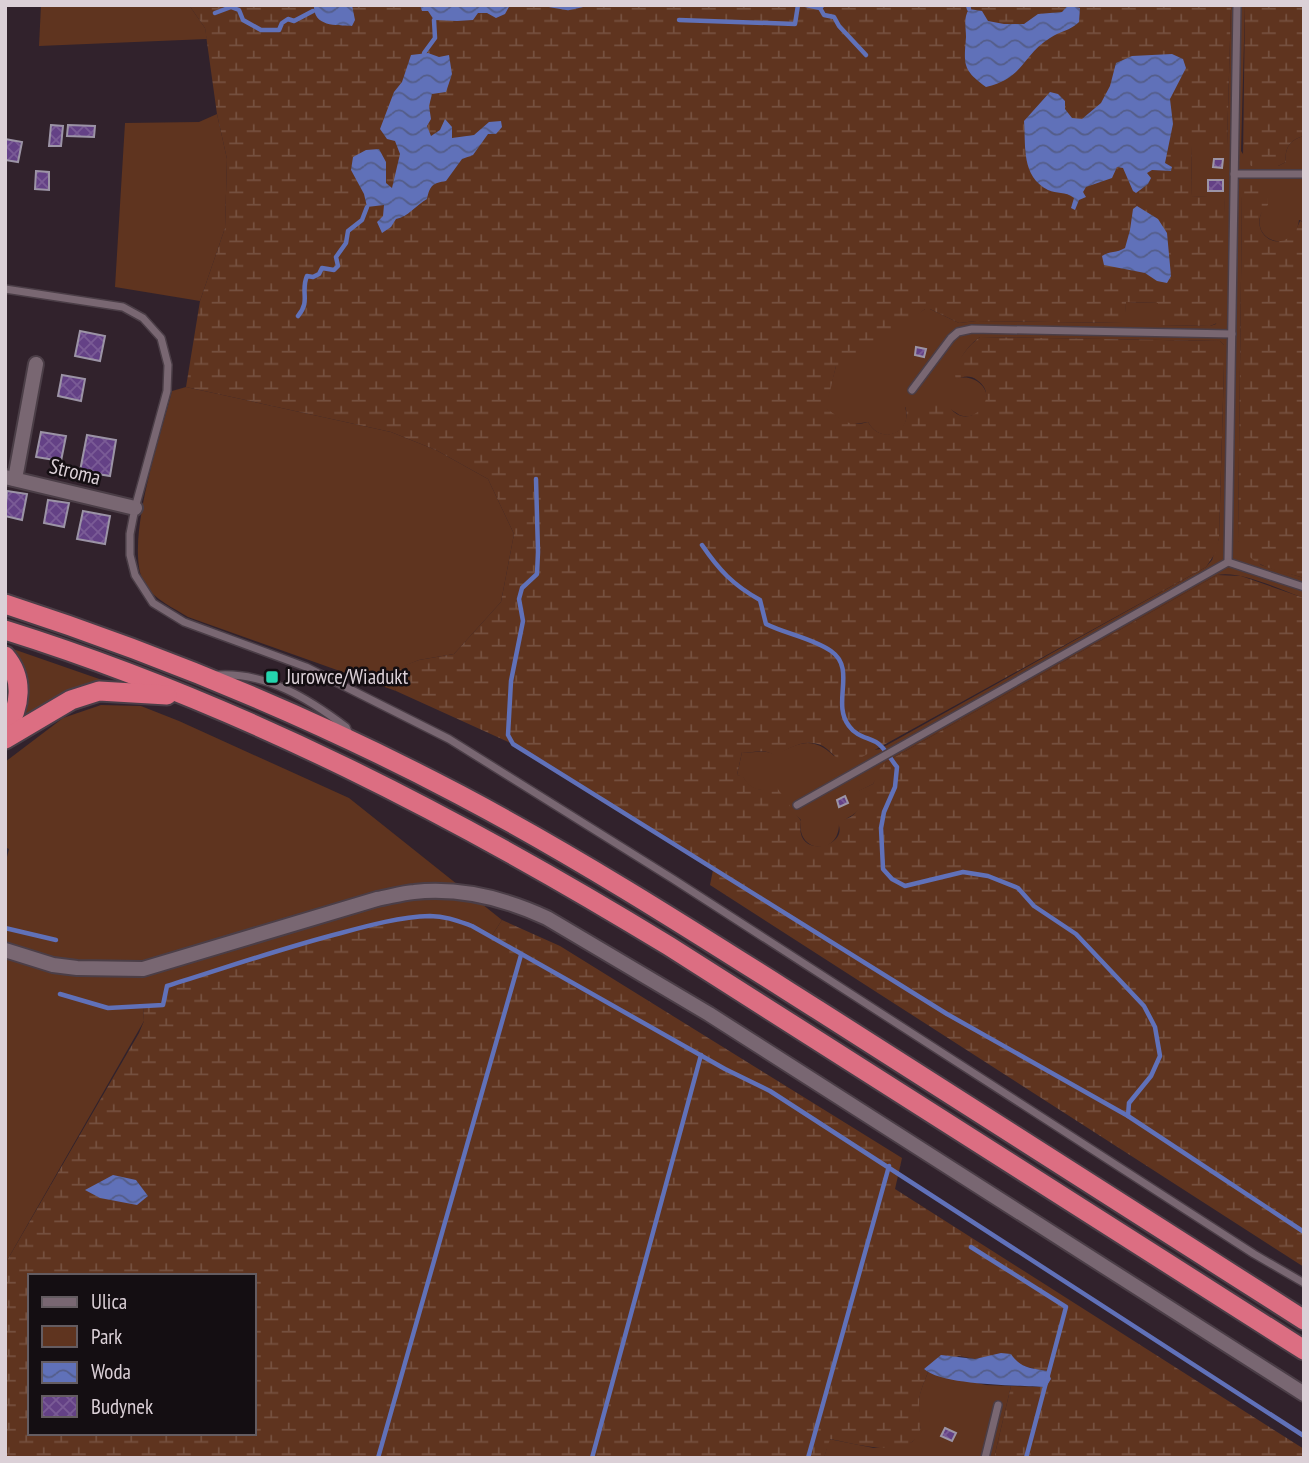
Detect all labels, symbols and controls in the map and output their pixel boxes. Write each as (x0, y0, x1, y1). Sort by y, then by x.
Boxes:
street label: Stroma (47, 452, 103, 491)
place label: Jurowce/Wiadukt (285, 663, 408, 690)
marker: Jurowce/Wiadukt (264, 669, 280, 685)
legend (28, 1274, 256, 1435)
text: Ulica (91, 1288, 127, 1315)
text: Park (91, 1323, 122, 1350)
text: Woda (91, 1358, 131, 1385)
text: Budynek (91, 1393, 153, 1420)

